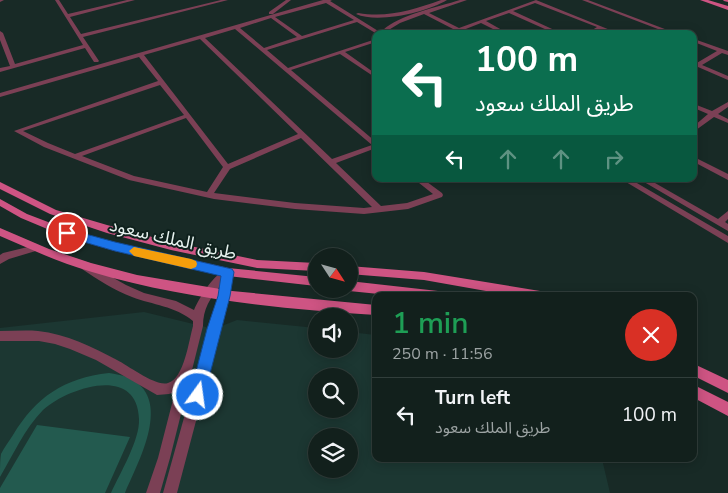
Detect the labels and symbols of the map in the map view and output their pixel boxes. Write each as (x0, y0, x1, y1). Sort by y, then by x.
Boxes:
pin (46, 212, 88, 254)
street label: طريق الملك سعود (107, 213, 239, 265)
north arrow (308, 248, 358, 298)
position arrow (171, 368, 223, 420)

